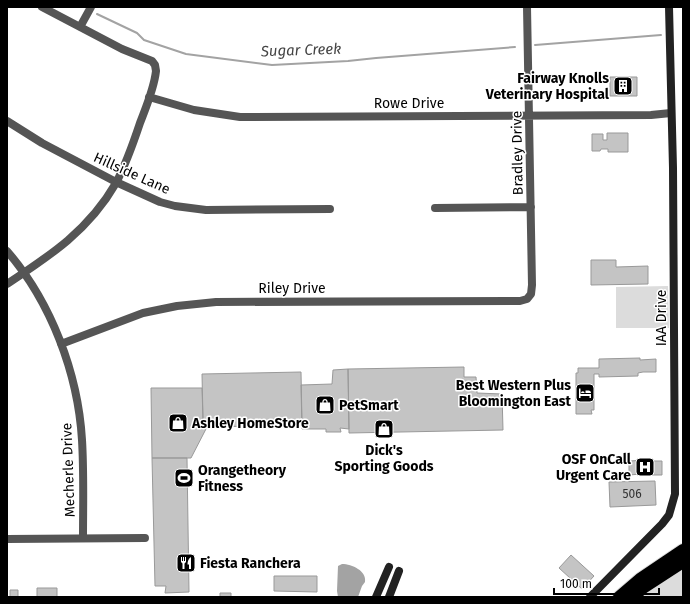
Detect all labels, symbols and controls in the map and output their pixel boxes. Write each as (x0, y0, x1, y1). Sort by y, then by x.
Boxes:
water label: Sugar Creek (259, 40, 342, 60)
place label: Fairway Knolls Veterinary Hospital (485, 70, 610, 103)
building icon: Fairway Knolls Veterinary Hospital (612, 75, 634, 97)
street label: Rowe Drive (374, 95, 444, 112)
street label: Bradley Drive (508, 111, 527, 195)
street label: Hillside Lane (91, 149, 173, 198)
street label: Riley Drive (258, 280, 326, 297)
street label: IAA Drive (653, 290, 670, 346)
place label: Best Western Plus Bloomington East (456, 377, 572, 410)
hotel icon: Best Western Plus Bloomington East (574, 382, 596, 404)
shop icon: PetSmart (314, 394, 336, 416)
place label: PetSmart (339, 397, 399, 414)
shop icon: Ashley HomeStore (167, 412, 189, 434)
place label: Ashley HomeStore (191, 415, 309, 432)
shop icon: Dick's Sporting Goods (373, 418, 395, 440)
street label: Mecherle Drive (58, 422, 79, 518)
place label: Dick's Sporting Goods (334, 442, 434, 475)
place label: OSF OnCall Urgent Care (556, 451, 632, 484)
hospital icon: OSF OnCall Urgent Care (634, 456, 656, 478)
place label: Orangetheory Fitness (198, 462, 287, 495)
sports icon: Orangetheory Fitness (173, 467, 195, 489)
house number: 506 (622, 487, 642, 501)
restaurant icon: Fiesta Ranchera (175, 552, 197, 574)
place label: Fiesta Ranchera (200, 555, 301, 572)
scale bar (554, 570, 659, 596)
text: 100 m (560, 577, 592, 591)

